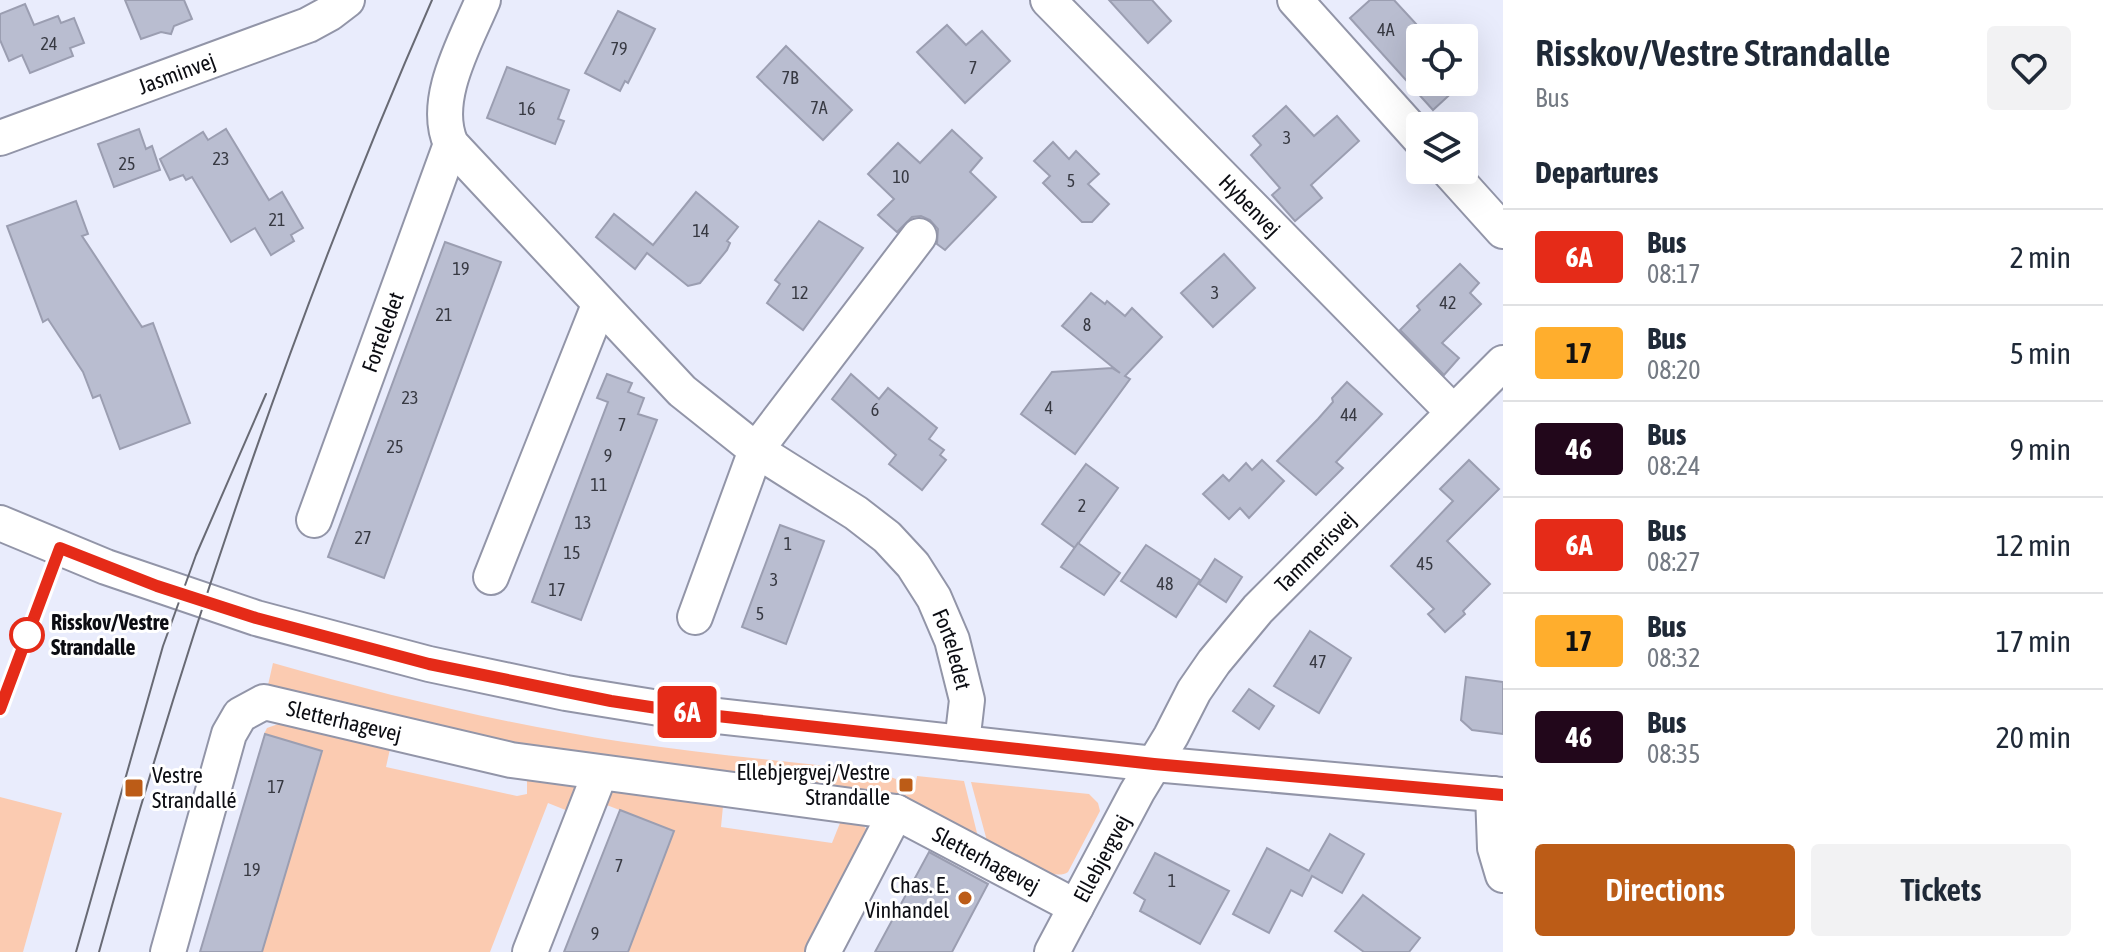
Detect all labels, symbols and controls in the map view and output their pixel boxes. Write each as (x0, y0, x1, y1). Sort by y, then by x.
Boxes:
house number: 4A (1377, 19, 1395, 40)
map controls (1406, 24, 1478, 184)
button: locate (1406, 24, 1478, 96)
button: heart (1987, 26, 2071, 110)
text: Risskov/Vestre Strandalle (1535, 31, 1890, 74)
house number: 24 (41, 33, 57, 54)
house number: 79 (611, 38, 627, 59)
street label: Jasminvej (134, 47, 219, 99)
house number: 7 (969, 57, 977, 78)
house number: 7B (782, 67, 799, 88)
text: Bus (1535, 83, 1569, 113)
house number: 7A (810, 97, 828, 118)
house number: 16 (519, 98, 535, 119)
button: layers (1406, 112, 1478, 184)
house number: 3 (1283, 127, 1291, 148)
house number: 23 (213, 148, 229, 169)
house number: 25 (119, 153, 135, 174)
text: Departures (1535, 155, 1658, 189)
house number: 10 (893, 166, 909, 187)
street label: Hybenvej (1214, 169, 1286, 242)
house number: 5 (1067, 170, 1075, 191)
house number: 21 (269, 209, 285, 230)
house number: 14 (693, 220, 709, 241)
text: Bus (1647, 225, 1686, 259)
text: 2 min (2010, 240, 2071, 274)
text: 6A (1566, 241, 1592, 273)
house number: 19 (453, 258, 469, 279)
text: 08:17 (1647, 259, 1701, 289)
house number: 12 (792, 282, 808, 303)
house number: 3 (1211, 282, 1219, 303)
street label: Forteledet (356, 288, 409, 376)
house number: 42 (1440, 292, 1456, 313)
house number: 21 (436, 304, 452, 325)
house number: 8 (1083, 314, 1091, 335)
text: Bus (1647, 321, 1686, 355)
text: 5 min (2010, 336, 2071, 370)
text: 17 (1566, 337, 1592, 369)
text: 08:20 (1647, 355, 1701, 385)
house number: 23 (402, 387, 418, 408)
house number: 4 (1045, 397, 1053, 418)
house number: 6 (871, 399, 879, 420)
house number: 44 (1341, 404, 1357, 425)
house number: 7 (618, 414, 626, 435)
text: Bus (1647, 417, 1686, 451)
text: 9 min (2010, 432, 2071, 466)
text: 46 (1566, 433, 1592, 465)
house number: 25 (387, 436, 403, 457)
house number: 9 (604, 445, 612, 466)
text: 08:24 (1647, 451, 1701, 481)
house number: 11 (591, 474, 607, 495)
house number: 2 (1078, 495, 1086, 516)
street label: Tammerisvej (1269, 506, 1361, 598)
house number: 13 (575, 512, 591, 533)
text: Bus (1647, 513, 1686, 547)
house number: 27 (355, 527, 371, 548)
text: 12 min (1996, 528, 2071, 562)
text: 6A (1566, 529, 1592, 561)
house number: 1 (784, 533, 792, 554)
house number: 15 (564, 542, 580, 563)
text: 08:27 (1647, 547, 1701, 577)
house number: 45 (1417, 553, 1433, 574)
house number: 3 (770, 569, 778, 590)
house number: 48 (1157, 573, 1173, 594)
house number: 17 (549, 579, 565, 600)
house number: 5 (756, 603, 764, 624)
street label: Forteledet (927, 605, 977, 692)
place label: Risskov/Vestre Strandalle (51, 609, 169, 660)
text: Bus (1647, 609, 1686, 643)
marker: Risskov/Vestre Strandalle (10, 618, 44, 652)
text: 17 min (1996, 624, 2071, 658)
text: 17 (1566, 625, 1592, 657)
text: 08:32 (1647, 643, 1701, 673)
house number: 47 (1310, 651, 1326, 672)
line badge: 6A (651, 686, 723, 738)
street label: Sletterhagevej (284, 695, 404, 747)
text: 6A (674, 696, 700, 728)
text: Bus (1647, 705, 1686, 739)
text: 20 min (1996, 720, 2071, 754)
text: 46 (1566, 721, 1592, 753)
text: 08:35 (1647, 739, 1701, 769)
place label: Ellebjergvej/Vestre Strandalle (736, 759, 890, 810)
place label: Vestre Strandallé (152, 762, 237, 813)
house number: 17 (268, 776, 284, 797)
marker: Ellebjergvej/Vestre Strandalle (897, 776, 915, 794)
marker: Vestre Strandallé (123, 777, 145, 799)
street label: Ellebjergvej (1068, 810, 1136, 907)
street label: Sletterhagevej (928, 821, 1044, 899)
button: Directions (1535, 844, 1795, 936)
button: Tickets (1811, 844, 2071, 936)
house number: 7 (615, 855, 623, 876)
house number: 19 (244, 859, 260, 880)
house number: 1 (1168, 870, 1176, 891)
place label: Chas. E. Vinhandel (865, 872, 949, 923)
marker: Chas. E. Vinhandel (956, 889, 974, 907)
house number: 9 (591, 923, 599, 944)

